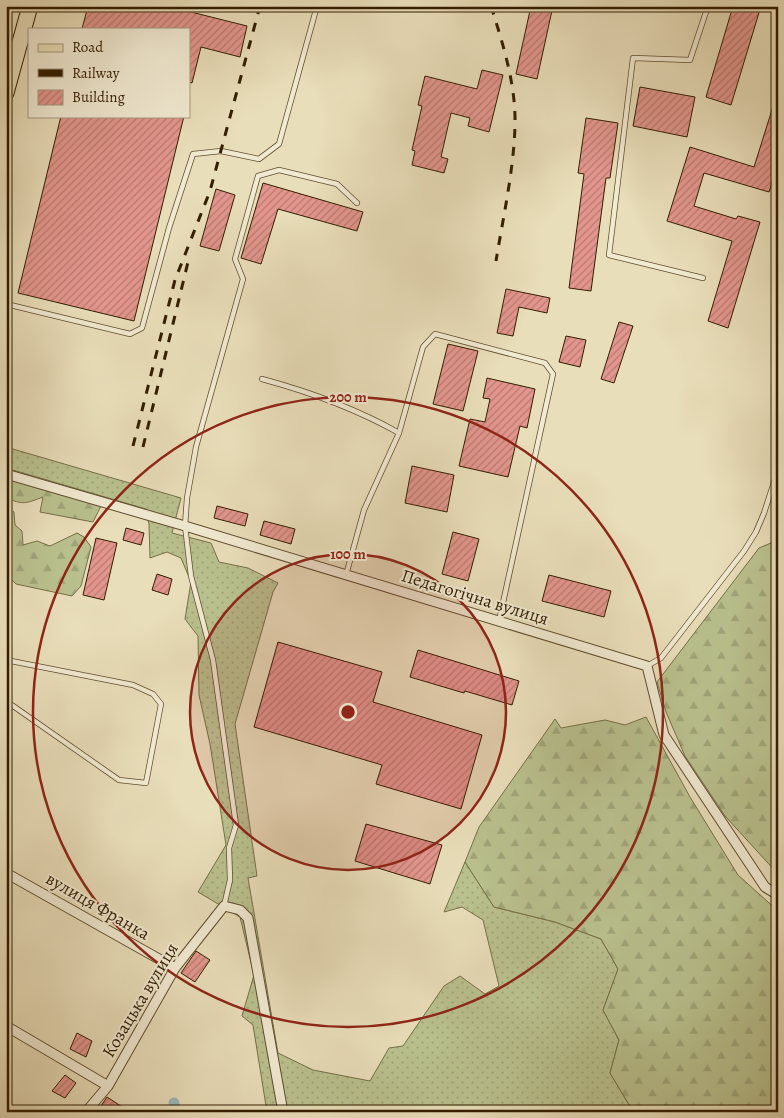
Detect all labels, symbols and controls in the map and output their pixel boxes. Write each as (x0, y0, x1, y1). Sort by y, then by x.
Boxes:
legend (28, 28, 190, 118)
text: Road (72, 37, 104, 57)
text: Railway (72, 63, 120, 83)
text: Building (72, 87, 125, 107)
text: 200 m (329, 387, 367, 407)
text: 100 m (330, 544, 366, 564)
street label: Педагогічна вулиця (398, 563, 552, 631)
centre of rings (339, 703, 357, 721)
street label: вулиця Франка (41, 866, 155, 946)
street label: Козацька вулиця (96, 938, 184, 1062)

